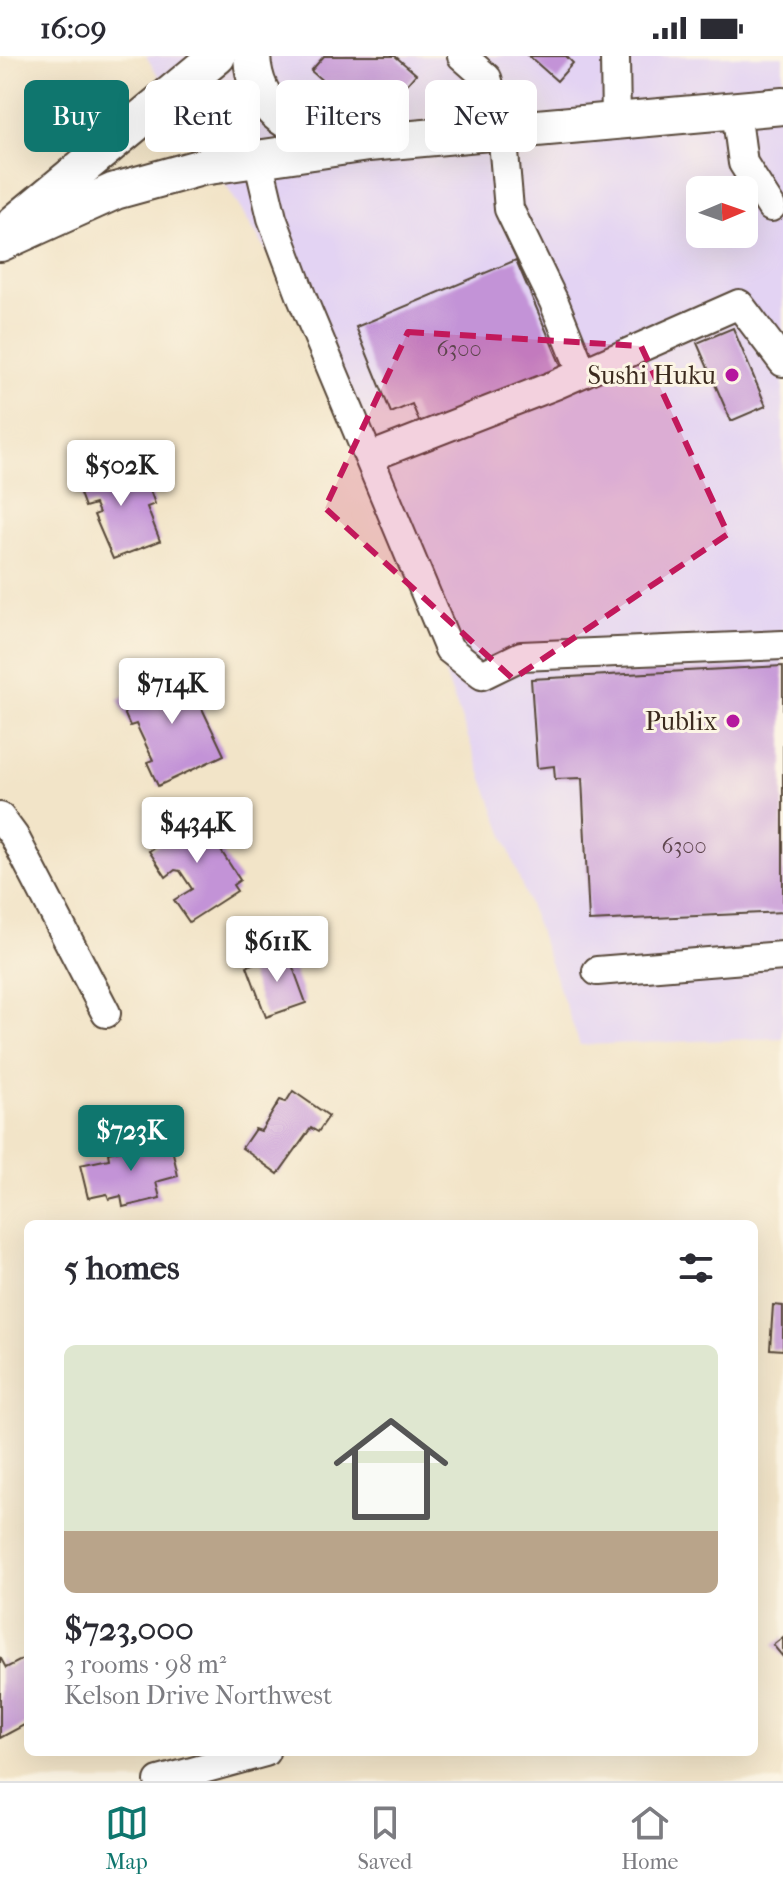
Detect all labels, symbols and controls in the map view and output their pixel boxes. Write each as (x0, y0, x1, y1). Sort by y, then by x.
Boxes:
text: 16:09 (40, 11, 106, 46)
chip: Buy (24, 80, 129, 152)
chip: Rent (145, 80, 260, 152)
chip: Filters (276, 80, 409, 152)
chip: New (425, 80, 537, 152)
north arrow (686, 176, 758, 248)
map controls (686, 176, 758, 248)
house number: 6300 (436, 336, 482, 362)
place label: Sushi Huku (587, 360, 716, 391)
marker: Sushi Huku (723, 366, 741, 384)
pin: $502K (65, 440, 177, 508)
text: $502K (85, 450, 157, 481)
pin: $714K (116, 658, 228, 726)
text: $714K (137, 668, 207, 699)
place label: Publix (645, 706, 717, 737)
marker: Publix (724, 712, 742, 730)
pin: $434K (141, 797, 253, 865)
text: $434K (160, 807, 234, 838)
house number: 6300 (661, 833, 707, 859)
pin: $611K (221, 916, 333, 984)
text: $611K (244, 926, 310, 957)
pin: $723K (75, 1105, 187, 1173)
text: $723K (96, 1115, 166, 1146)
icon: filters (674, 1246, 718, 1290)
text: 5 homes (64, 1248, 179, 1288)
icon: home (319, 1397, 463, 1541)
text: $723,000 (64, 1609, 194, 1649)
text: 3 rooms · 98 m² (64, 1649, 226, 1680)
text: Kelson Drive Northwest (64, 1680, 332, 1711)
tab: Map (105, 1801, 149, 1875)
tab: Saved (358, 1801, 412, 1875)
tab: Home (621, 1801, 678, 1875)

